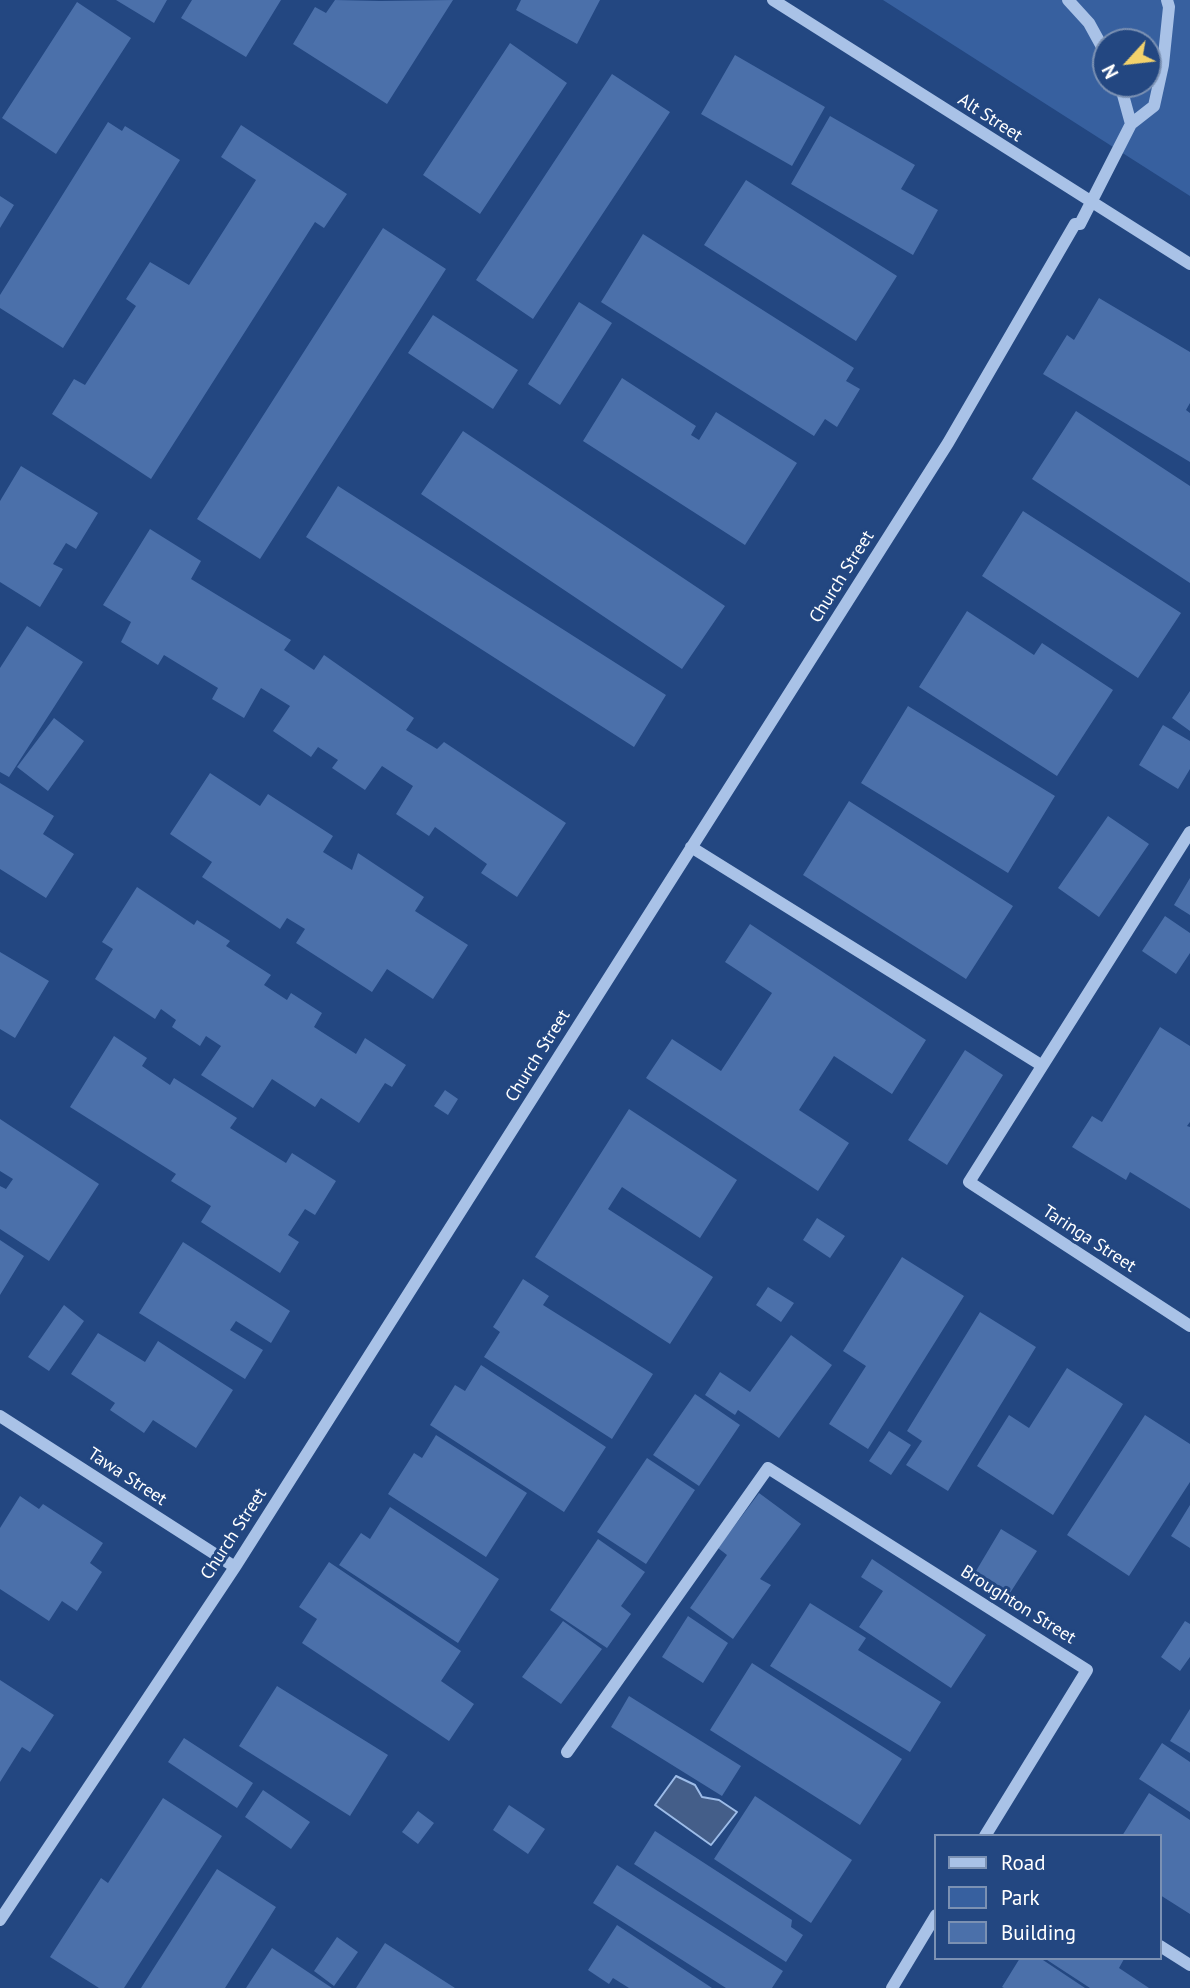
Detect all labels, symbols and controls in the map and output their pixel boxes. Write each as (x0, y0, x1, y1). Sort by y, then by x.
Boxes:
north arrow (1092, 28, 1162, 98)
text: N (1097, 61, 1124, 83)
street label: Alt Street (954, 89, 1026, 147)
street label: Church Street (805, 527, 879, 627)
street label: Church Street (501, 1006, 575, 1106)
street label: Taringa Street (1038, 1201, 1140, 1277)
street label: Tawa Street (83, 1443, 171, 1511)
street label: Church Street (196, 1484, 272, 1584)
street label: Broughton Street (956, 1561, 1080, 1649)
legend (934, 1834, 1162, 1960)
text: Road (1001, 1849, 1045, 1876)
text: Park (1001, 1884, 1040, 1911)
text: Building (1001, 1919, 1076, 1946)

